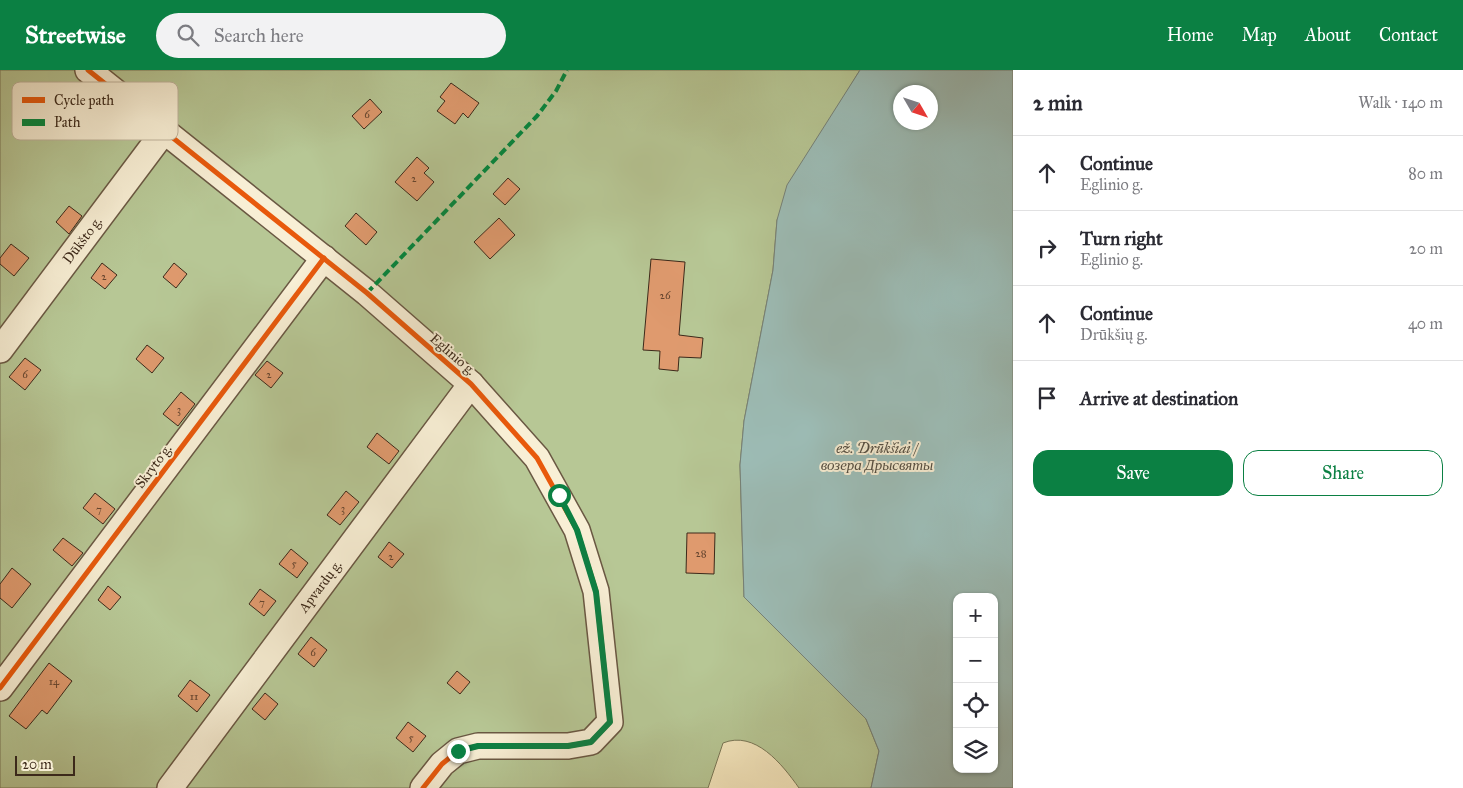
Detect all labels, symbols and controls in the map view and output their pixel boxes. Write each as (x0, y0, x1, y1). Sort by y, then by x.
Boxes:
search box (156, 13, 506, 58)
text: Streetwise (25, 20, 126, 50)
icon: search (174, 21, 202, 49)
text: Search here (214, 24, 304, 47)
text: Home (1167, 24, 1214, 46)
text: Map (1242, 24, 1277, 46)
text: About (1305, 24, 1351, 46)
text: Contact (1379, 24, 1438, 46)
legend (12, 82, 178, 140)
north arrow (893, 85, 938, 130)
text: 2 min (1033, 90, 1083, 116)
text: Cycle path (54, 92, 114, 109)
text: Walk · 140 m (1358, 93, 1443, 112)
house number: 6 (364, 108, 370, 121)
text: Path (54, 114, 81, 131)
text: Continue (1080, 152, 1153, 175)
icon: ahead (1033, 159, 1061, 187)
text: 80 m (1408, 164, 1443, 183)
house number: 2 (411, 172, 417, 185)
text: Eglinio g. (1080, 175, 1143, 194)
street label: Dūkšto g. (59, 213, 106, 267)
text: Turn right (1080, 227, 1163, 250)
icon: right (1033, 234, 1061, 262)
text: 20 m (1409, 239, 1443, 258)
text: Eglinio g. (1080, 250, 1143, 269)
house number: 2 (101, 270, 107, 283)
house number: 26 (659, 289, 671, 302)
text: Continue (1080, 302, 1153, 325)
icon: ahead (1033, 309, 1061, 337)
text: 40 m (1408, 314, 1443, 333)
text: Drūkšių g. (1080, 325, 1148, 344)
street label: Eglinio g. (426, 330, 479, 379)
house number: 6 (22, 368, 28, 381)
house number: 2 (266, 368, 272, 381)
icon: arrive (1033, 384, 1061, 412)
text: Arrive at destination (1080, 387, 1238, 410)
house number: 3 (177, 403, 181, 416)
water label: ež. Drūkšiai / возера Дрысвяты (821, 439, 933, 474)
street label: Skryto g. (131, 441, 176, 492)
button: Save (1033, 450, 1233, 496)
button: Share (1243, 450, 1443, 496)
route start (548, 484, 571, 507)
house number: 3 (341, 502, 345, 515)
house number: 7 (96, 503, 102, 516)
house number: 28 (695, 547, 707, 560)
house number: 2 (388, 550, 394, 563)
house number: 5 (291, 557, 297, 570)
street label: Apvardų g. (295, 557, 346, 617)
map controls (953, 593, 998, 773)
button: + (953, 593, 998, 638)
house number: 7 (259, 596, 265, 609)
button: − (953, 638, 998, 683)
house number: 6 (310, 646, 316, 659)
house number: 14 (49, 675, 60, 688)
button: locate (953, 683, 998, 728)
house number: 11 (190, 690, 198, 703)
button: layers (953, 728, 998, 773)
house number: 5 (408, 731, 414, 744)
route end (447, 740, 470, 763)
scale bar (15, 753, 75, 776)
text: 20 m (22, 756, 52, 773)

